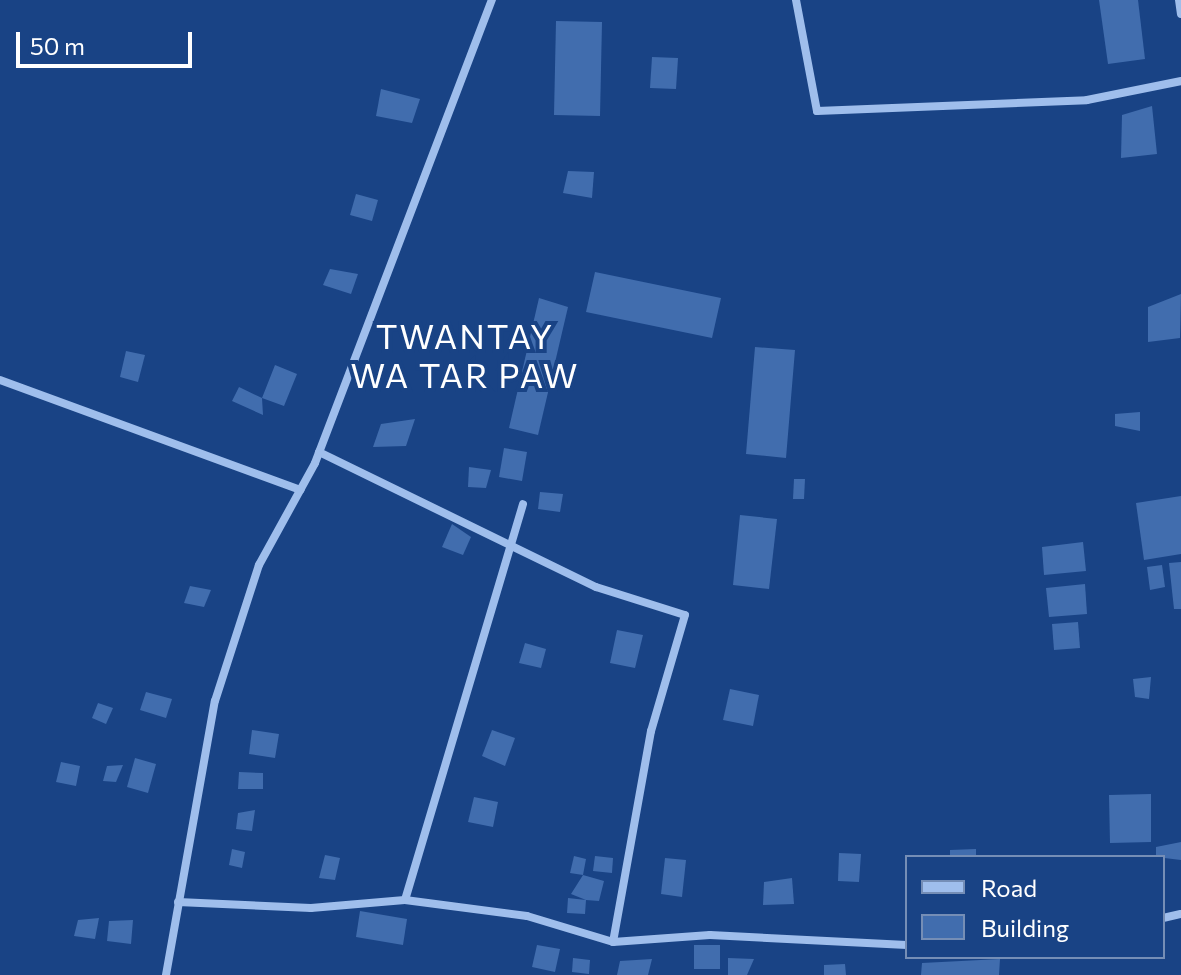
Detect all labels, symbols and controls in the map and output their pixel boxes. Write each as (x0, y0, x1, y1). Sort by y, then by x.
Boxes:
scale bar (20, 16, 196, 66)
text: 50 m (30, 31, 85, 60)
district label: TWANTAY WA TAR PAW (351, 315, 579, 394)
legend (905, 855, 1165, 959)
text: Road (981, 873, 1037, 902)
text: Building (981, 913, 1069, 942)

